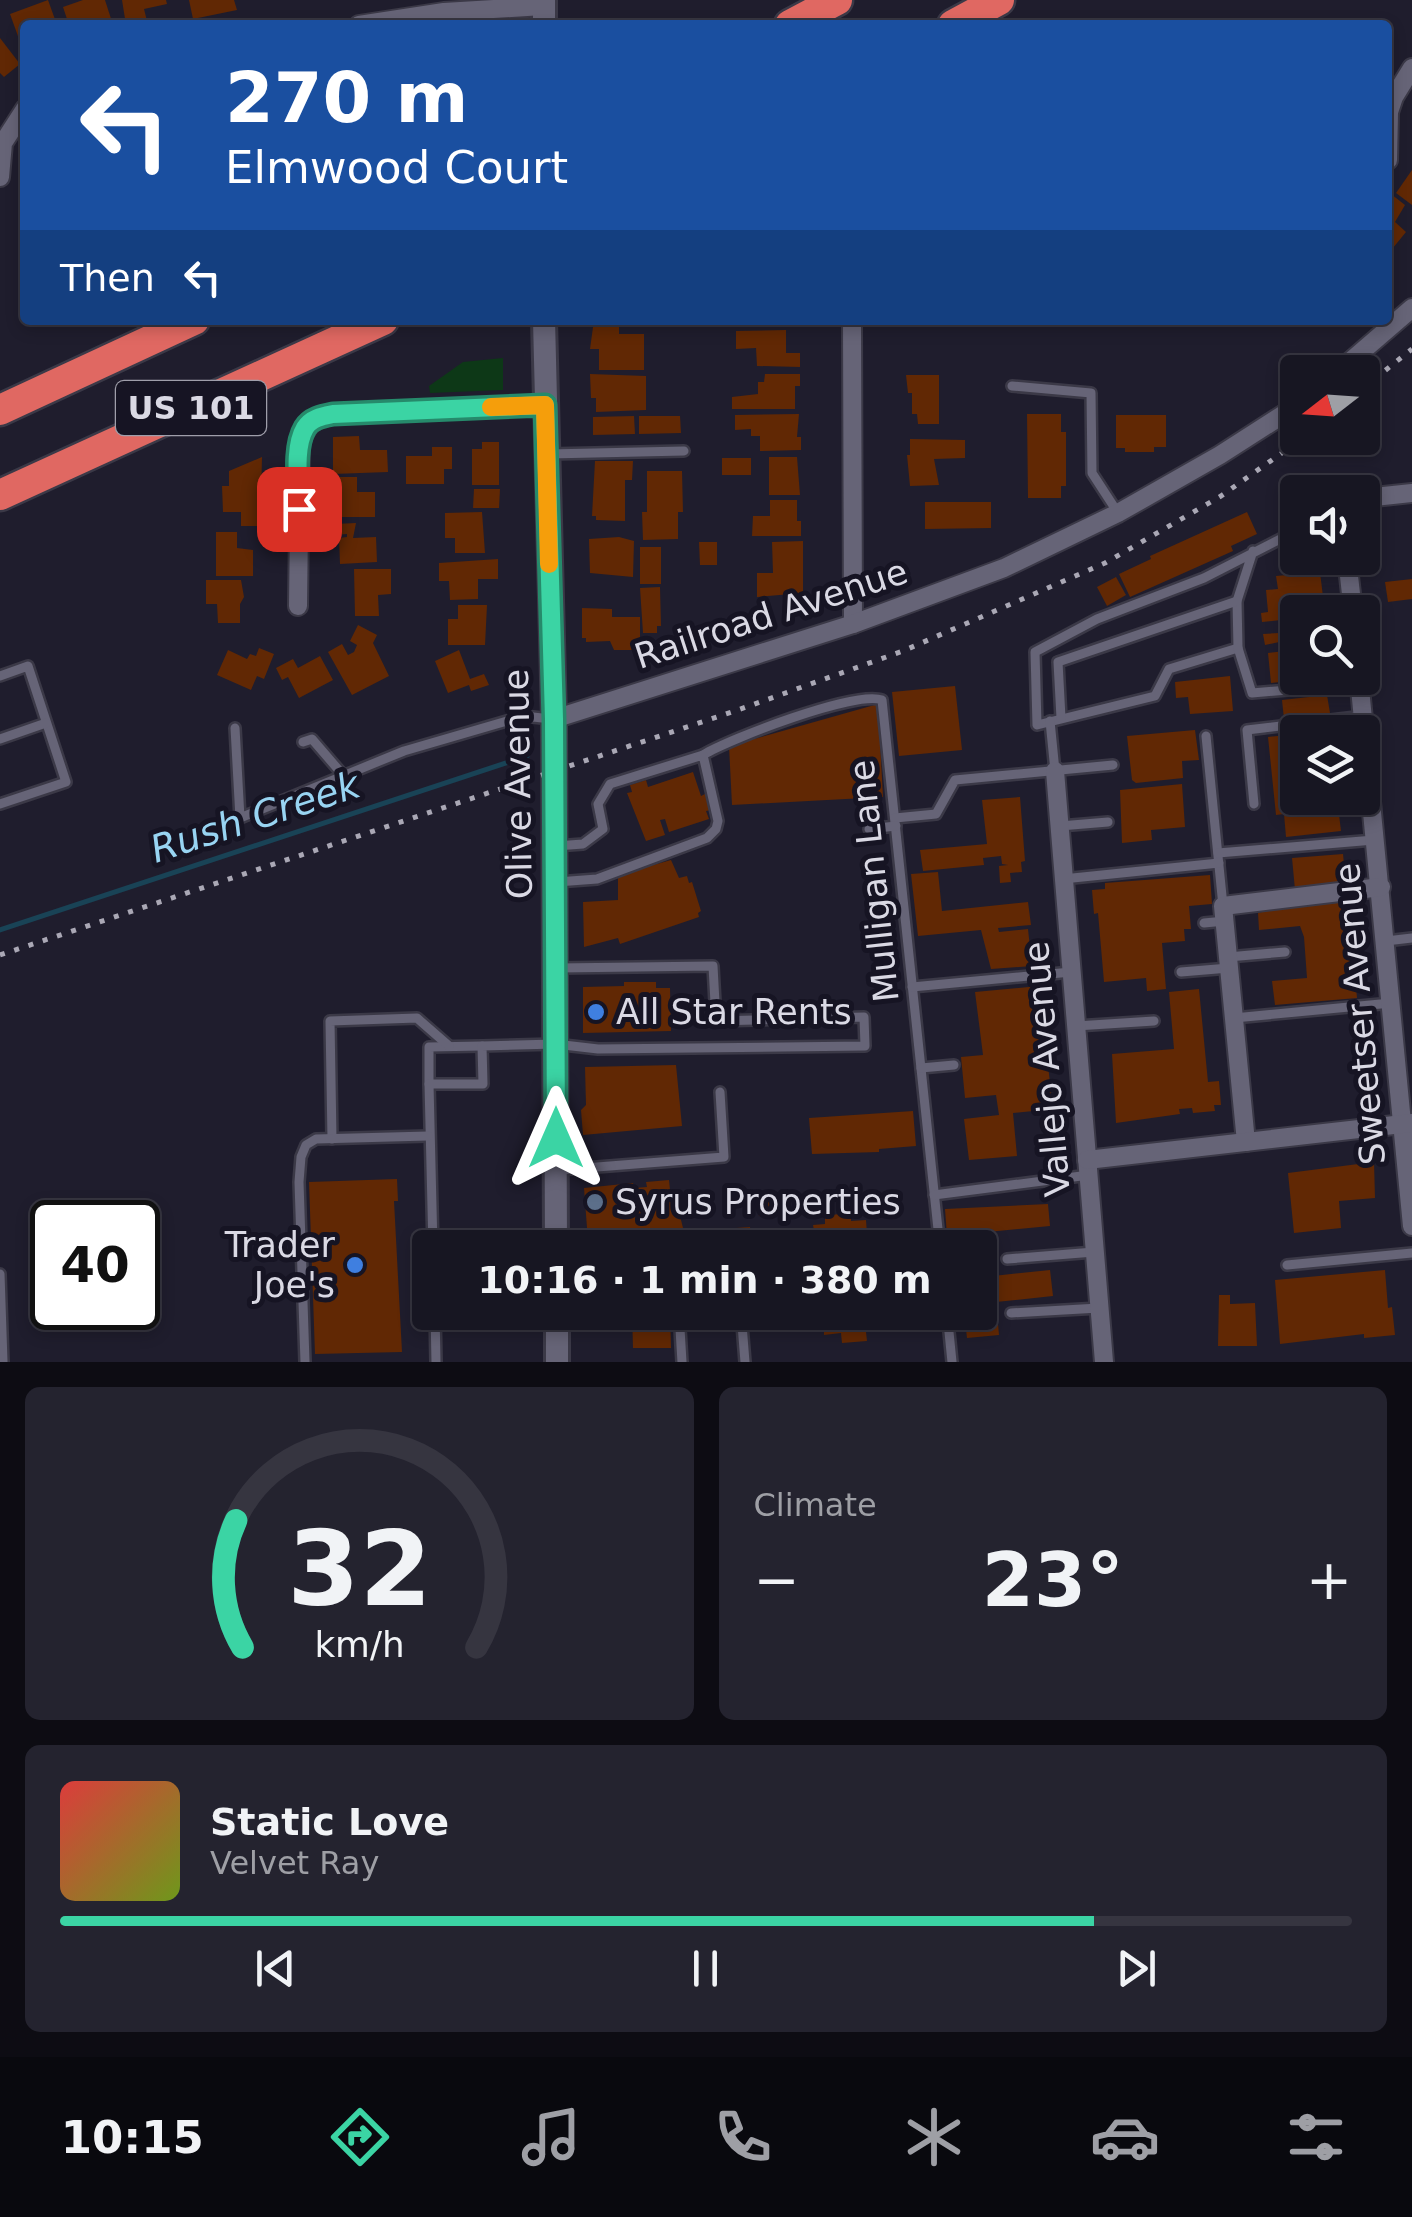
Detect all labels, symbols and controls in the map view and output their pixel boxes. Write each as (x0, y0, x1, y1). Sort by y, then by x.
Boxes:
text: 270 m (225, 57, 468, 139)
icon: left (60, 60, 190, 190)
text: Elmwood Court (225, 141, 568, 194)
icon: left (175, 250, 230, 305)
text: Then (60, 256, 155, 300)
north arrow (1280, 355, 1380, 455)
map controls (1280, 355, 1380, 815)
road number: US 101 (116, 381, 266, 435)
pin (257, 467, 342, 552)
button: sound (1280, 475, 1380, 575)
icon: arrive (272, 482, 327, 537)
street label: Railroad Avenue (630, 551, 912, 677)
button: search (1280, 595, 1380, 695)
street label: Olive Avenue (496, 668, 540, 900)
button: layers (1280, 715, 1380, 815)
street label: Mulligan Lane (841, 758, 907, 1004)
water label: Rush Creek (145, 762, 367, 872)
street label: Sweetser Avenue (1327, 861, 1393, 1167)
street label: Vallejo Avenue (1016, 940, 1078, 1198)
place label: All Star Rents (616, 992, 852, 1032)
marker: All Star Rents (585, 1001, 607, 1023)
position arrow (504, 1086, 608, 1190)
place label: Syrus Properties (615, 1182, 901, 1222)
marker: Syrus Properties (584, 1191, 606, 1213)
speed limit sign: 40 (30, 1200, 160, 1330)
place label: Trader Joe's (224, 1225, 336, 1305)
marker: Trader Joe's (344, 1254, 366, 1276)
text: 10:16 · 1 min · 380 m (477, 1258, 932, 1302)
text: Climate (754, 1486, 877, 1524)
text: 32 (287, 1508, 432, 1630)
text: 23° (982, 1536, 1124, 1624)
text: − (754, 1548, 800, 1612)
text: + (1306, 1548, 1352, 1612)
text: km/h (314, 1624, 404, 1665)
text: Static Love (210, 1800, 449, 1844)
text: Velvet Ray (210, 1844, 379, 1882)
icon: previous (248, 1941, 303, 1996)
icon: pause (678, 1941, 733, 1996)
icon: next (1109, 1941, 1164, 1996)
icon: directions (325, 2102, 395, 2172)
icon: music (516, 2102, 586, 2172)
icon: phone (708, 2102, 778, 2172)
icon: climate (899, 2102, 969, 2172)
icon: car (1090, 2102, 1160, 2172)
icon: filters (1281, 2102, 1351, 2172)
text: 10:15 (61, 2111, 204, 2164)

